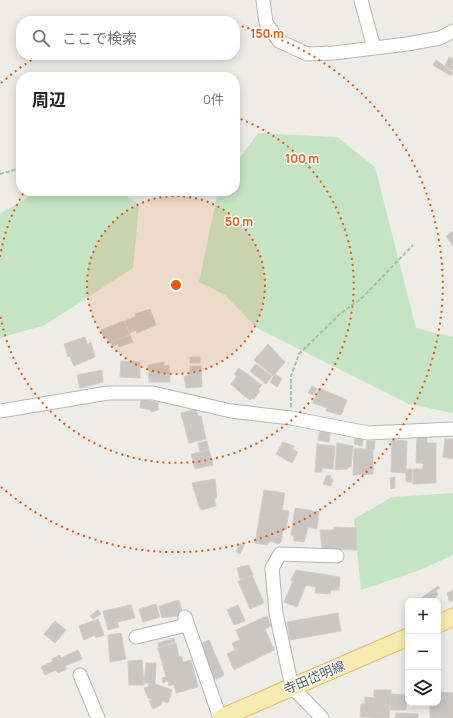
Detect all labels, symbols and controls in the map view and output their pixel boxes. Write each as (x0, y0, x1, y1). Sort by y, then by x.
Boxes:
search box (16, 16, 240, 60)
text: 150 m (250, 25, 284, 42)
icon: search (30, 27, 52, 49)
text: ここで検索 (62, 28, 137, 49)
text: 周辺 (32, 88, 66, 111)
text: 0件 (203, 90, 224, 108)
text: 100 m (285, 150, 319, 167)
text: 50 m (225, 213, 253, 230)
centre of rings (169, 278, 183, 292)
map controls (405, 598, 441, 706)
button: + (405, 598, 441, 634)
button: − (405, 634, 441, 670)
street label: 寺田岱明線 (281, 656, 347, 698)
button: layers (405, 670, 441, 706)

